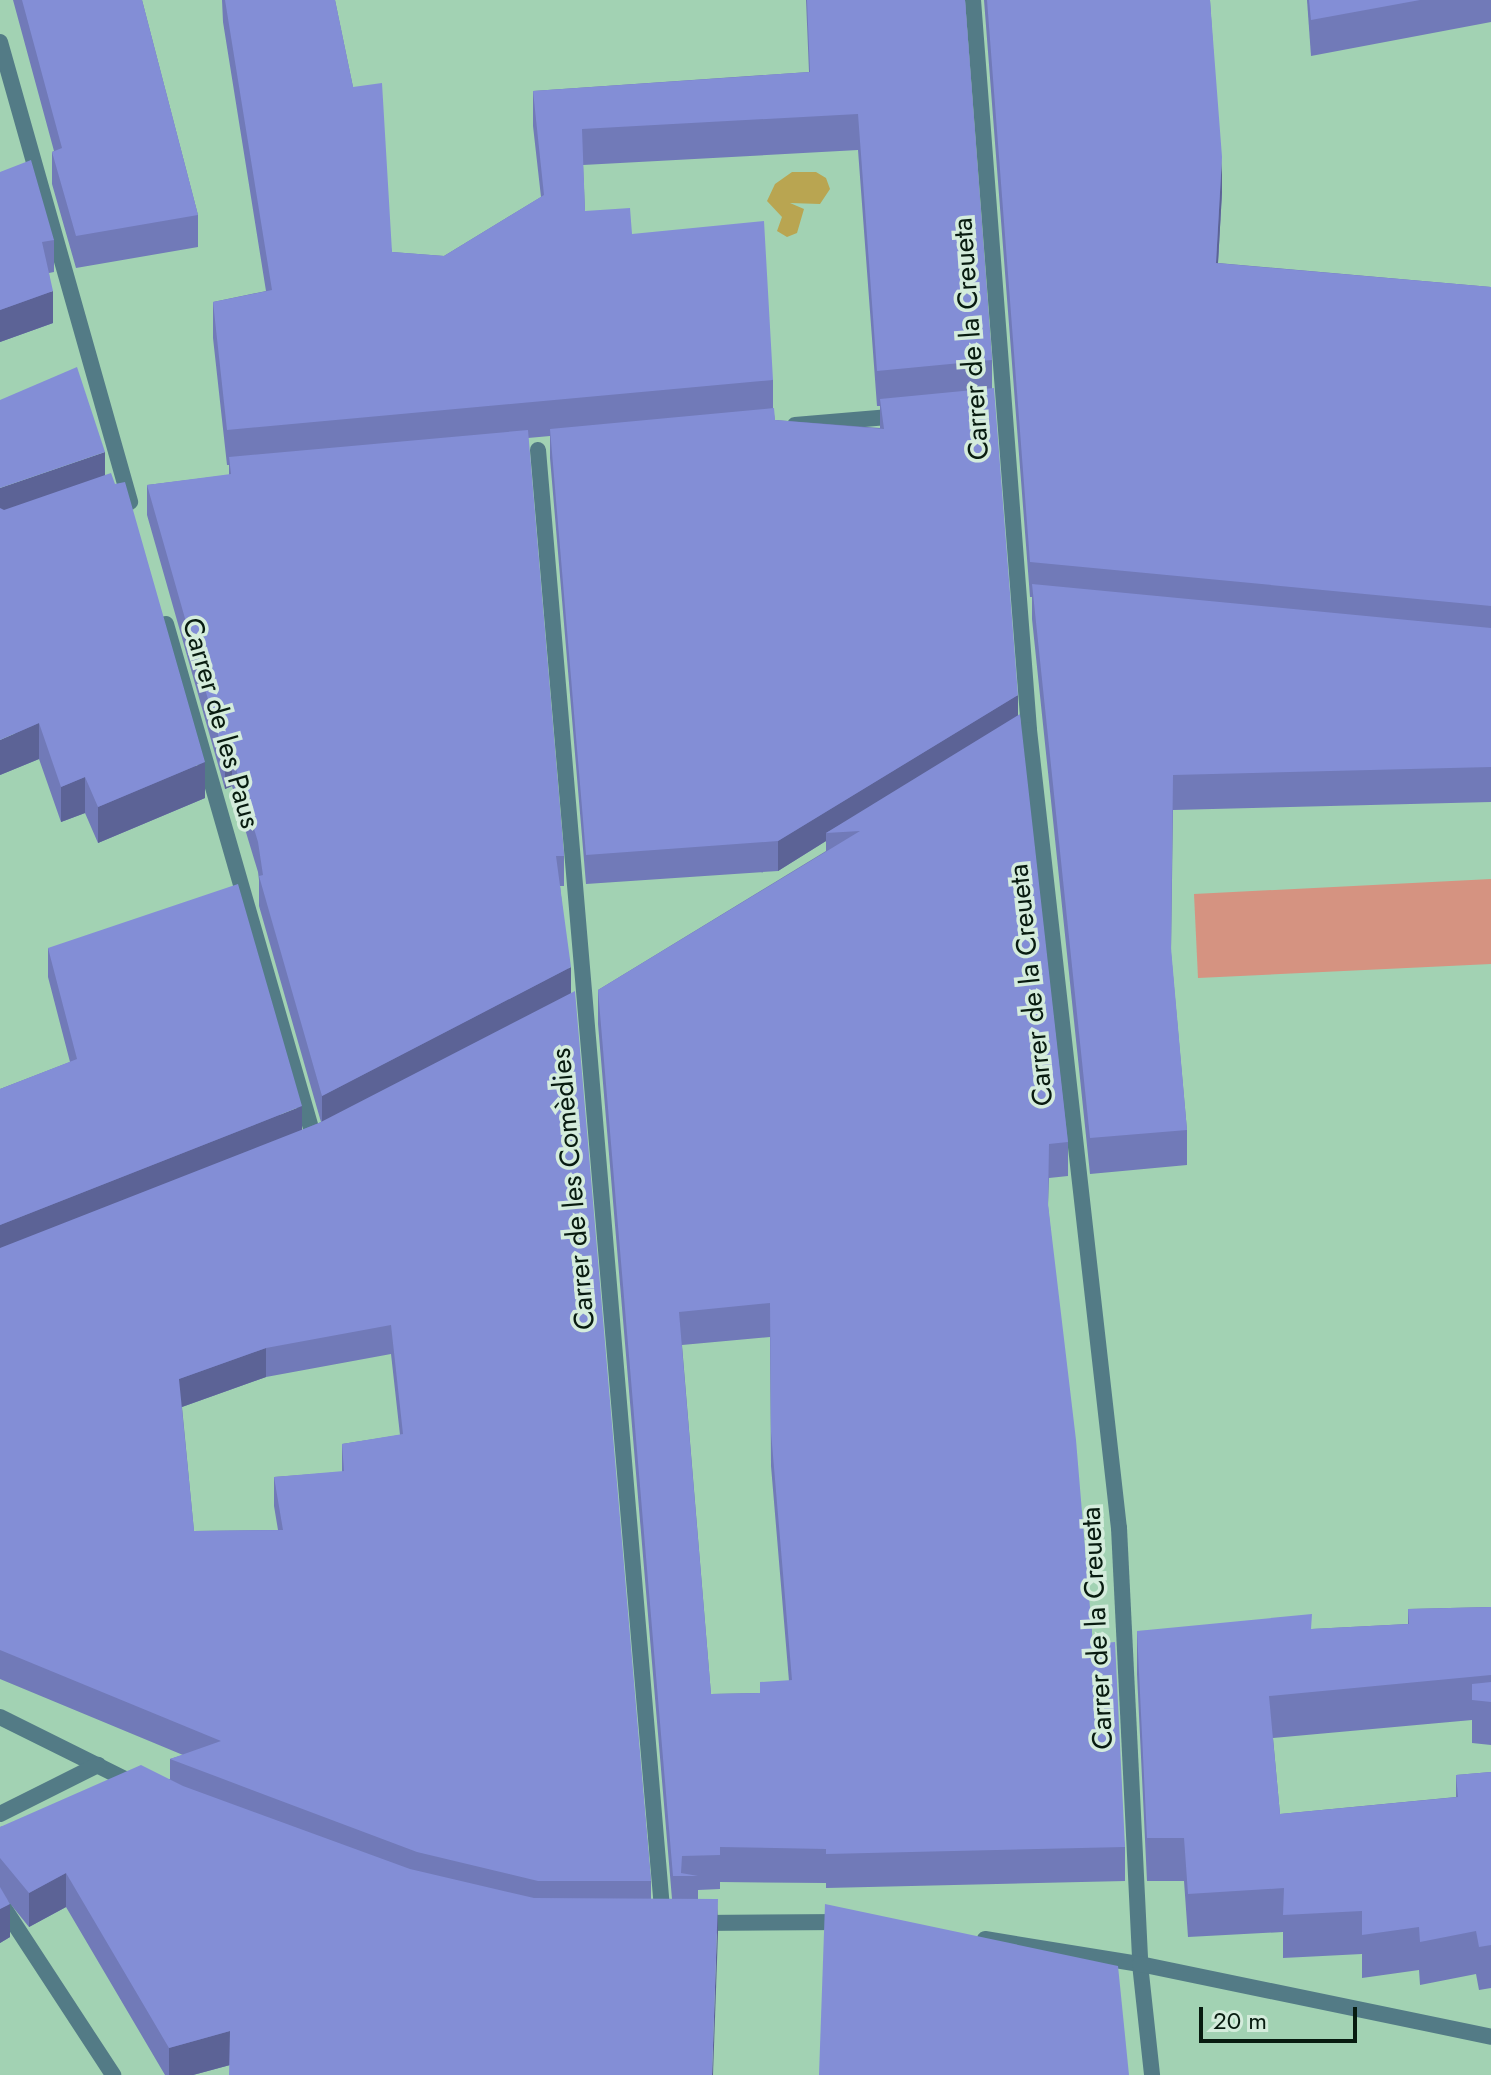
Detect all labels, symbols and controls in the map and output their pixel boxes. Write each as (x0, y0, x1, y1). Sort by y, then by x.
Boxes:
street label: Carrer de la Creueta (946, 217, 996, 461)
street label: Carrer de les Paus (175, 614, 267, 832)
street label: Carrer de la Creueta (1002, 862, 1060, 1108)
street label: Carrer de les Comèdies (544, 1047, 602, 1331)
street label: Carrer de la Creueta (1074, 1506, 1120, 1750)
scale bar (1203, 1991, 1361, 2041)
text: 20 m (1213, 2003, 1267, 2038)

